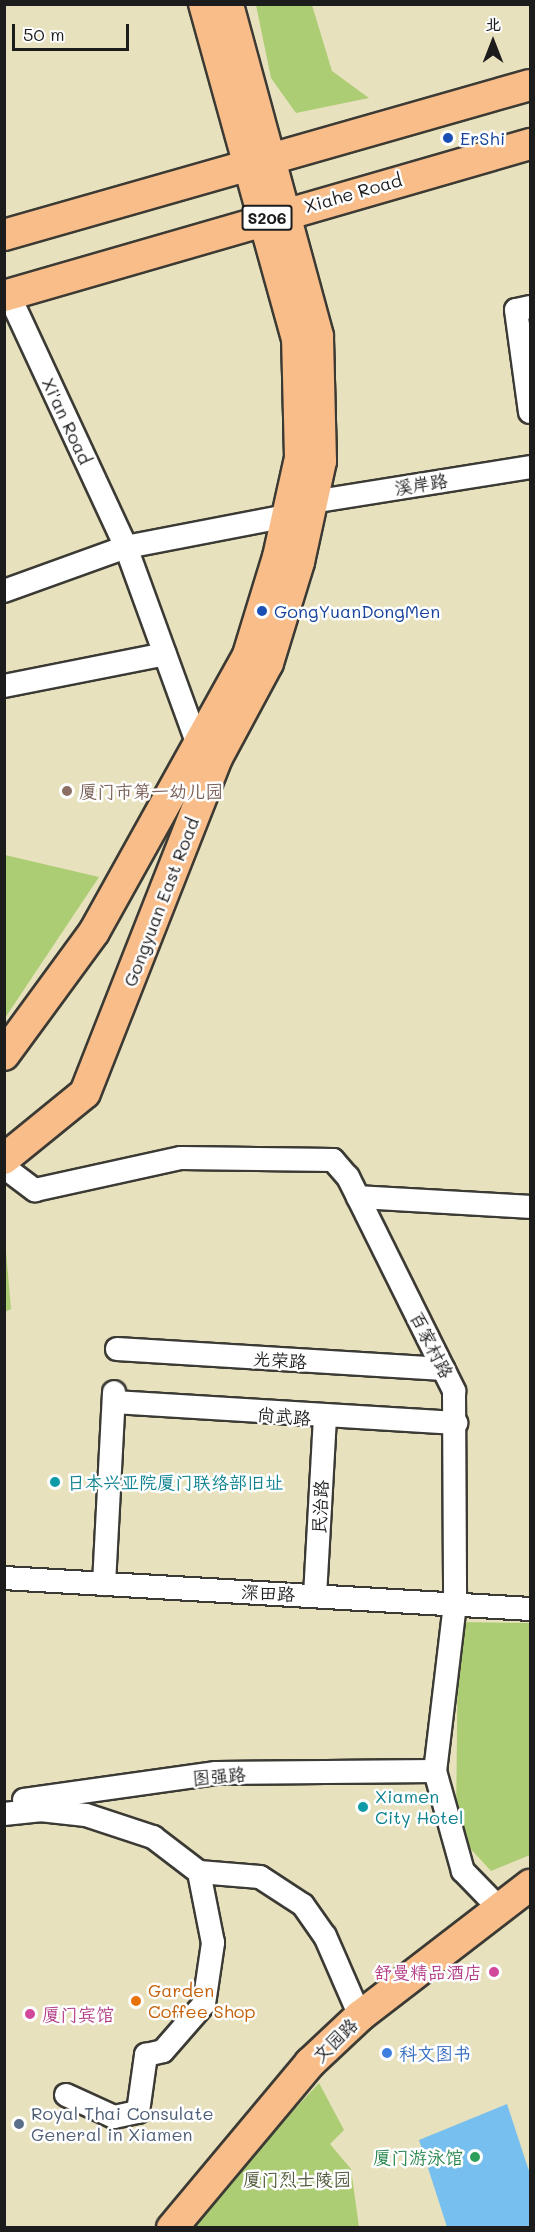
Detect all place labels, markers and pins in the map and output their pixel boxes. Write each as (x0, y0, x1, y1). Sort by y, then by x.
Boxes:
place label: ErShi (460, 127, 505, 149)
marker: ErShi (441, 131, 455, 145)
place label: GongYuanDongMen (274, 600, 440, 622)
marker: GongYuanDongMen (255, 604, 269, 618)
place label: 厦门市第一幼儿园 (79, 780, 223, 802)
marker: 厦门市第一幼儿园 (60, 784, 74, 798)
place label: 日本兴亚院厦门联络部旧址 (67, 1471, 283, 1493)
marker: 日本兴亚院厦门联络部旧址 (48, 1475, 62, 1489)
place label: Xiamen City Hotel (375, 1786, 464, 1828)
marker: Xiamen City Hotel (356, 1800, 370, 1814)
place label: 舒曼精品酒店 (374, 1961, 482, 1983)
marker: 舒曼精品酒店 (487, 1965, 501, 1979)
place label: Garden Coffee Shop (148, 1980, 256, 2022)
marker: Garden Coffee Shop (129, 1994, 143, 2008)
place label: 厦门宾馆 (42, 2003, 114, 2025)
marker: 厦门宾馆 (23, 2007, 37, 2021)
place label: 科文图书 (399, 2042, 471, 2064)
marker: 科文图书 (380, 2046, 394, 2060)
place label: Royal Thai Consulate General in Xiamen (31, 2103, 214, 2146)
marker: Royal Thai Consulate General in Xiamen (12, 2117, 26, 2131)
place label: 厦门游泳馆 (373, 2146, 463, 2168)
marker: 厦门游泳馆 (468, 2150, 482, 2164)

